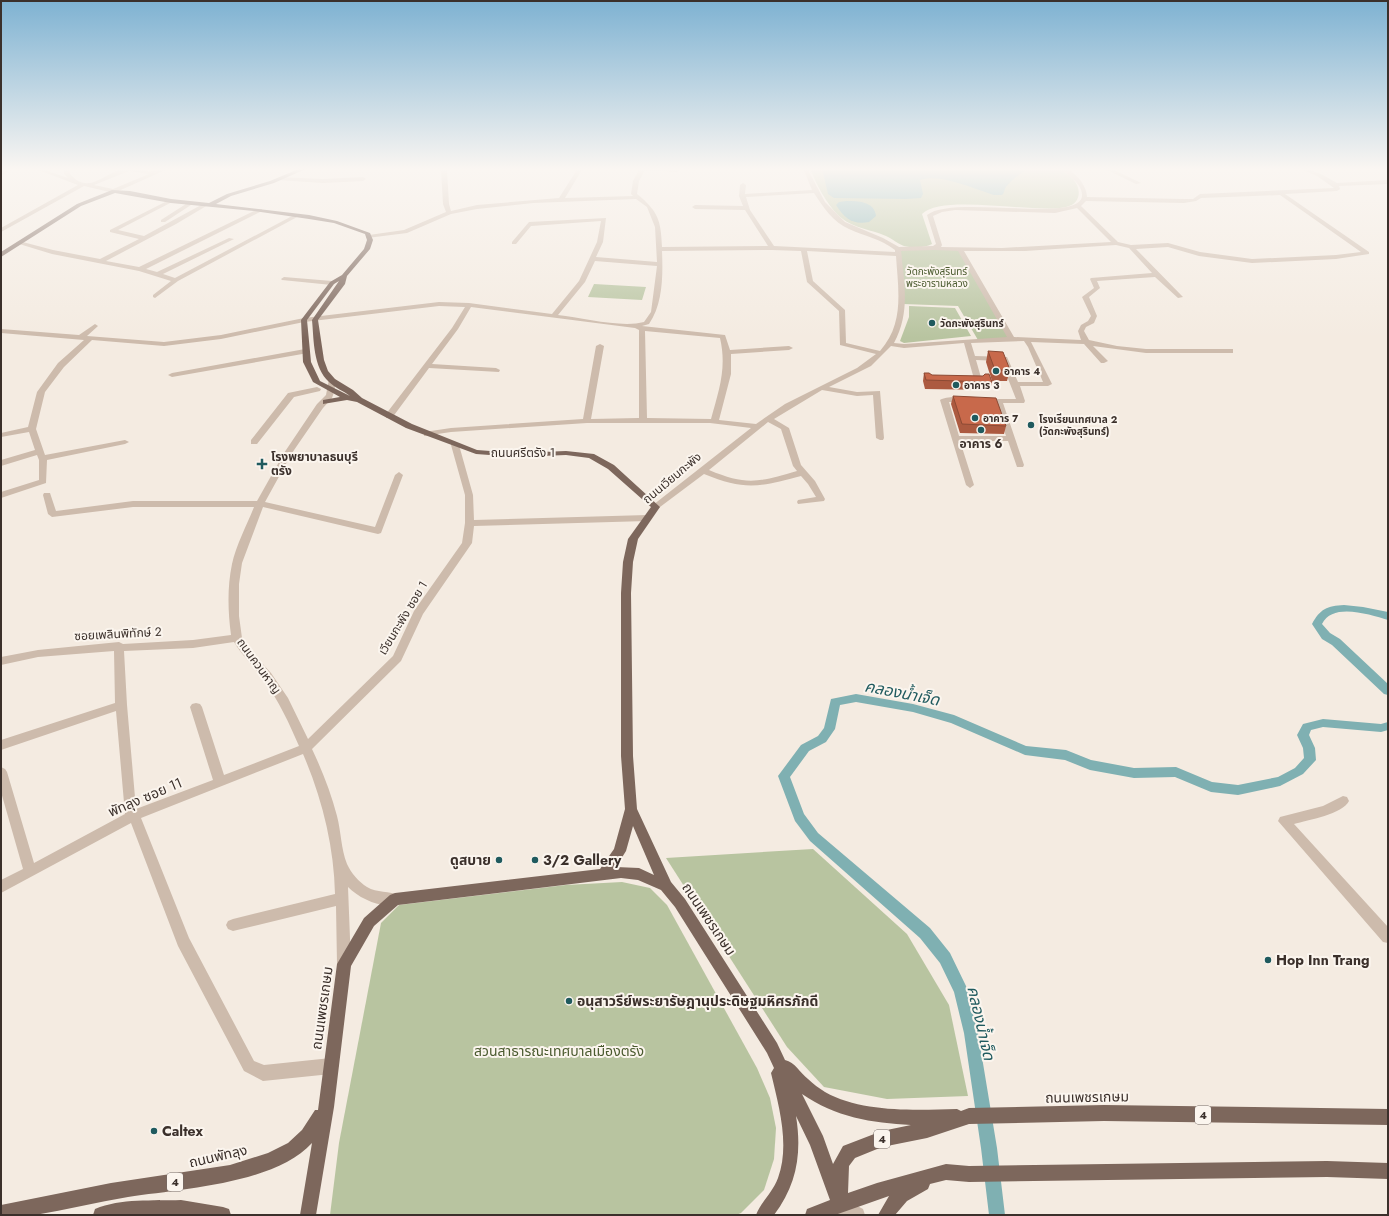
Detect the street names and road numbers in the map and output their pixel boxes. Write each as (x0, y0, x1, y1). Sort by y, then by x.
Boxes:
street label: ถนนศรีตรัง 1 (491, 444, 555, 462)
street label: ถนนเวียนกะพัง (639, 448, 705, 508)
street label: เวียนกะพัง ซอย 1 (374, 578, 432, 658)
street label: ซอยเพลินพิทักษ์ 2 (74, 623, 162, 645)
street label: ถนนควนหาญ (233, 634, 285, 698)
street label: พัทลุง ซอย 11 (105, 772, 185, 822)
street label: ถนนเพชรเกษม (677, 879, 741, 959)
street label: ถนนเพชรเกษม (306, 965, 338, 1051)
street label: ถนนเพชรเกษม (1045, 1086, 1129, 1108)
road number: 4 (1195, 1106, 1211, 1124)
road number: 4 (874, 1130, 890, 1148)
street label: ถนนพัทลุง (187, 1140, 249, 1172)
road number: 4 (167, 1173, 183, 1191)

